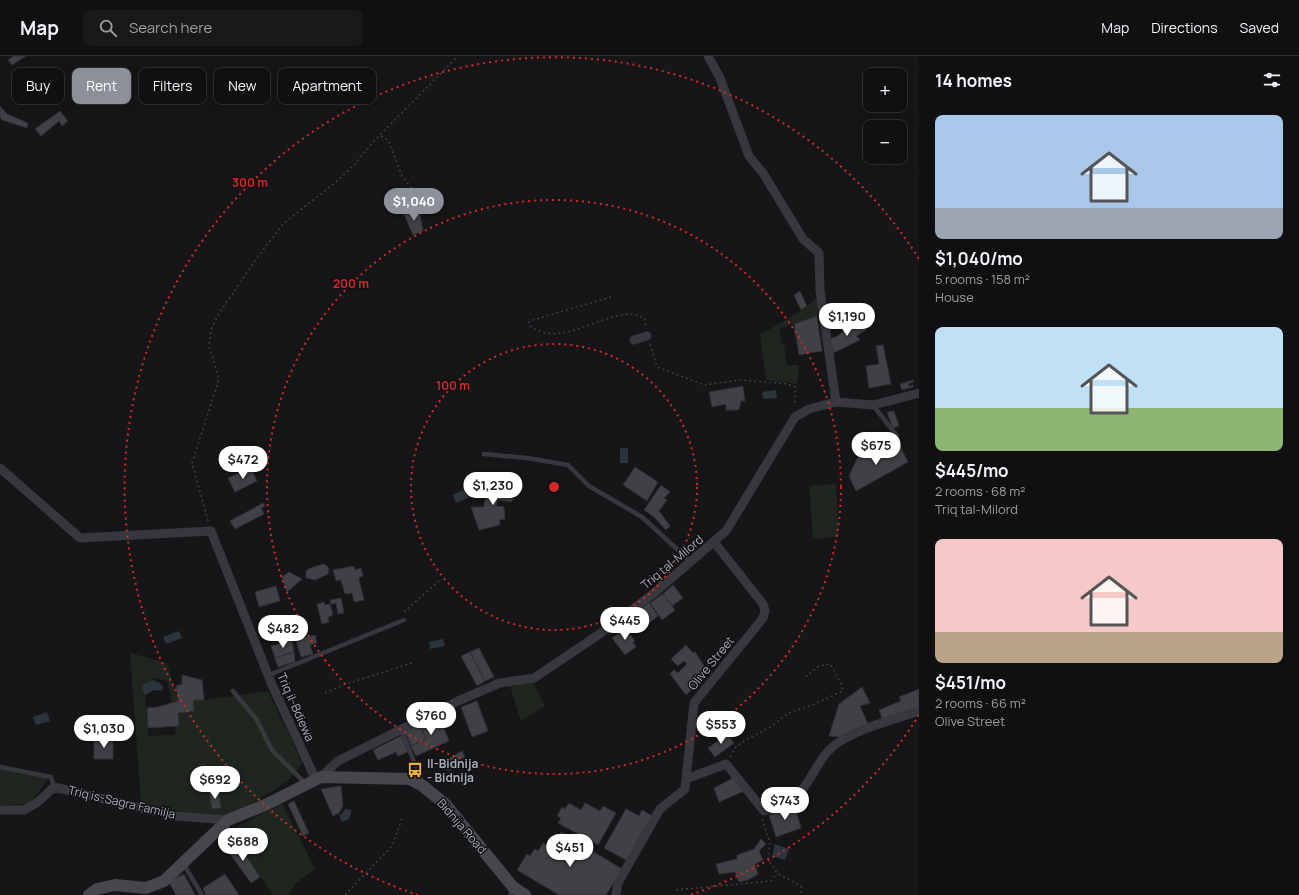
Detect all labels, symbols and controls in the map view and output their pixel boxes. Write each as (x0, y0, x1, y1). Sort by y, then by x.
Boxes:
search box (83, 10, 363, 46)
text: Map (20, 15, 59, 41)
icon: search (97, 17, 119, 39)
text: Search here (129, 17, 212, 38)
text: Map (1101, 18, 1129, 37)
text: Directions (1151, 18, 1218, 37)
text: Saved (1240, 18, 1279, 37)
chip: Buy (12, 68, 64, 104)
chip: Rent (72, 68, 131, 104)
chip: Filters (139, 68, 206, 104)
chip: New (214, 68, 270, 104)
chip: Apartment (278, 68, 376, 104)
map controls (863, 68, 907, 164)
button: + (863, 68, 907, 112)
text: 14 homes (935, 69, 1012, 92)
icon: filters (1261, 69, 1283, 91)
button: − (863, 120, 907, 164)
icon: home (1073, 141, 1145, 213)
text: 300 m (232, 174, 268, 191)
pin: $1,040 (381, 188, 447, 222)
text: $1,040 (393, 192, 435, 210)
text: $1,040/mo (935, 247, 1023, 270)
text: 5 rooms · 158 m² (935, 270, 1030, 288)
text: 200 m (333, 275, 369, 292)
text: House (935, 288, 974, 306)
pin: $1,190 (814, 303, 880, 337)
text: $1,190 (828, 307, 866, 325)
icon: home (1073, 353, 1145, 425)
text: 100 m (436, 377, 470, 394)
pin: $675 (852, 432, 900, 466)
text: $675 (861, 436, 891, 454)
pin: $472 (219, 446, 267, 480)
text: $472 (228, 450, 258, 468)
text: $445/mo (935, 459, 1009, 482)
pin: $1,230 (460, 472, 526, 506)
text: $1,230 (472, 476, 514, 494)
centre of rings (547, 480, 561, 494)
text: 2 rooms · 68 m² (935, 482, 1025, 500)
text: Triq tal-Milord (935, 500, 1018, 518)
street label: Triq tal-Milord (637, 531, 707, 593)
icon: home (1073, 565, 1145, 637)
pin: $445 (601, 607, 649, 641)
text: $445 (609, 611, 641, 629)
pin: $482 (259, 615, 307, 649)
text: $482 (267, 619, 299, 637)
street label: Olive Street (684, 632, 738, 694)
street label: Triq il-Bdiewa (273, 670, 319, 744)
text: $451/mo (935, 671, 1006, 694)
text: 2 rooms · 66 m² (935, 694, 1026, 712)
pin: $760 (407, 702, 455, 736)
text: $760 (415, 706, 447, 724)
pin: $553 (697, 711, 745, 745)
text: Olive Street (935, 712, 1005, 730)
pin: $1,030 (71, 715, 137, 749)
text: $553 (706, 715, 736, 733)
text: $1,030 (83, 719, 125, 737)
place label: Il-Bidnija - Bidnija (427, 755, 478, 786)
bus stop icon: Il-Bidnija - Bidnija (406, 761, 424, 779)
pin: $692 (191, 766, 239, 800)
text: $692 (199, 770, 231, 788)
street label: Triq is-Sagra Familja (67, 781, 177, 823)
pin: $743 (761, 787, 809, 821)
text: $743 (770, 791, 800, 809)
street label: Bidnija Road (433, 795, 491, 857)
pin: $688 (219, 828, 267, 862)
text: $688 (227, 832, 259, 850)
pin: $451 (546, 834, 594, 868)
text: $451 (555, 838, 585, 856)

